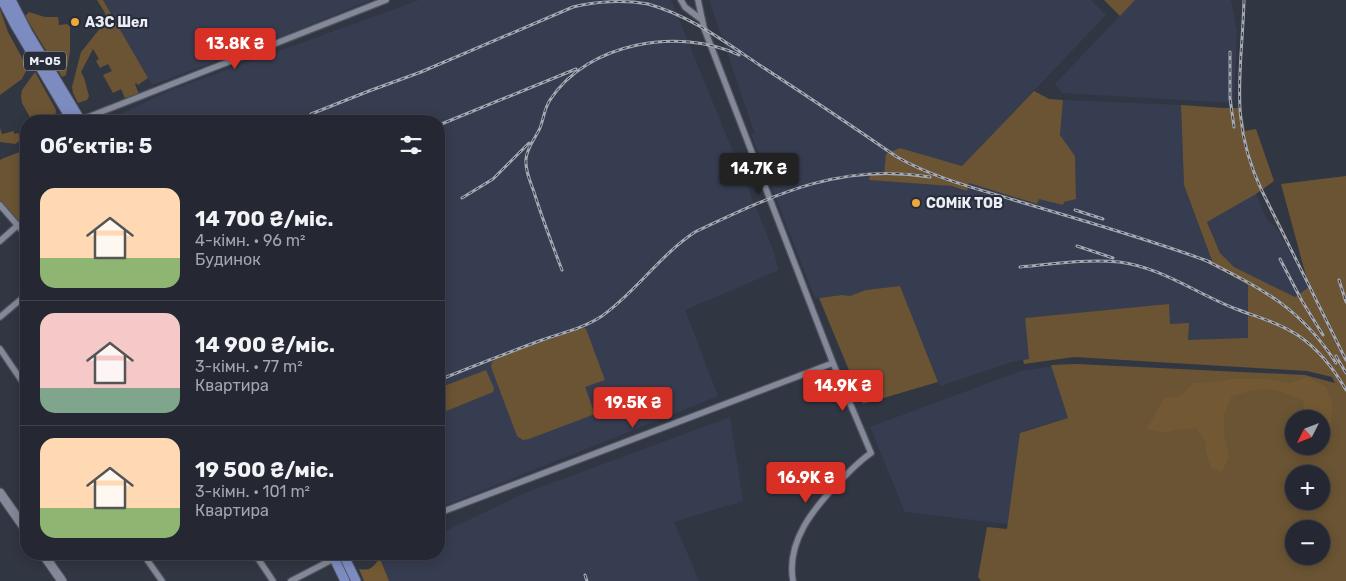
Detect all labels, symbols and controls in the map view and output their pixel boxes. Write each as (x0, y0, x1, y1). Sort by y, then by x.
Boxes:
place label: АЗС Шел (85, 14, 148, 31)
marker: АЗС Шел (69, 16, 81, 28)
pin: 13.8K ₴ (189, 28, 281, 70)
text: 13.8K ₴ (206, 34, 264, 53)
road number: М-05 (24, 51, 66, 70)
icon: filters (397, 131, 425, 159)
text: Об’єктів: 5 (40, 133, 152, 158)
pin: 14.7K ₴ (713, 152, 805, 195)
text: 14.7K ₴ (731, 159, 787, 178)
place label: СОМіК ТОВ (926, 195, 1003, 212)
marker: СОМіК ТОВ (910, 197, 922, 209)
text: 14 700 ₴/міс. (195, 206, 333, 231)
icon: home (80, 208, 140, 268)
text: 4-кімн. · 96 m² (195, 231, 306, 250)
text: Будинок (195, 250, 261, 269)
text: 14 900 ₴/міс. (195, 332, 335, 357)
icon: home (80, 333, 140, 393)
text: 3-кімн. · 77 m² (195, 357, 303, 376)
pin: 14.9K ₴ (797, 370, 889, 412)
text: Квартира (195, 376, 269, 395)
text: 14.9K ₴ (814, 376, 872, 395)
pin: 19.5K ₴ (587, 386, 679, 429)
text: 19.5K ₴ (604, 393, 662, 412)
north arrow (1285, 410, 1330, 455)
map controls (1285, 410, 1330, 565)
text: 19 500 ₴/міс. (195, 457, 334, 482)
icon: home (80, 458, 140, 518)
pin: 16.9K ₴ (760, 462, 852, 504)
button: + (1285, 465, 1330, 510)
text: 16.9K ₴ (777, 468, 835, 487)
text: 3-кімн. · 101 m² (195, 482, 310, 501)
text: Квартира (195, 501, 269, 520)
button: − (1285, 520, 1330, 565)

